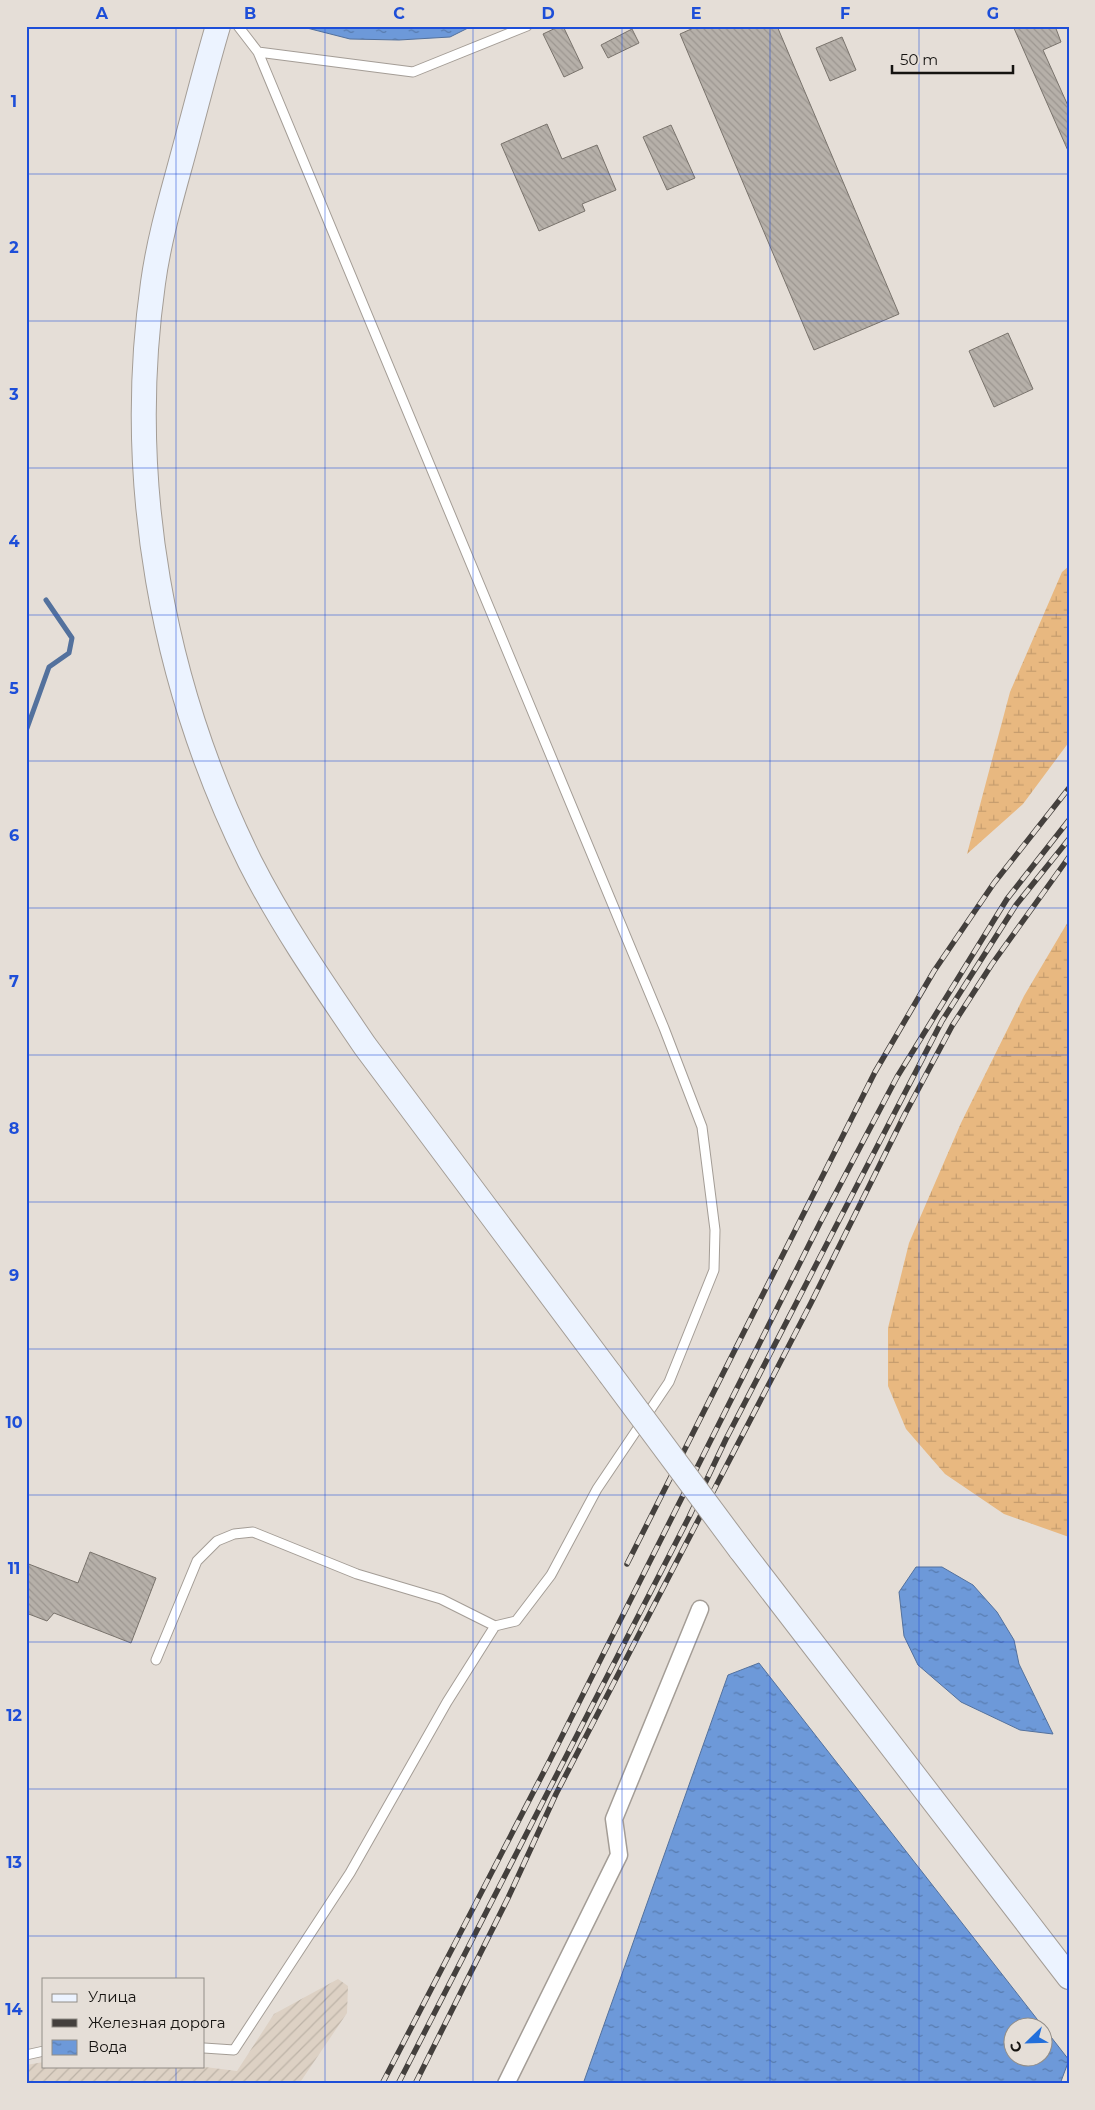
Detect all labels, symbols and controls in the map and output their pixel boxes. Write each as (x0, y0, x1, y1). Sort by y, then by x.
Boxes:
text: A (95, 4, 109, 23)
text: B (244, 4, 256, 23)
text: C (393, 4, 405, 23)
text: D (541, 4, 555, 23)
text: E (691, 4, 701, 23)
text: F (840, 4, 850, 23)
text: G (987, 4, 999, 23)
scale bar (892, 42, 1014, 74)
text: 50 m (900, 50, 938, 69)
text: 1 (11, 92, 17, 111)
text: 2 (9, 238, 19, 257)
text: 3 (8, 385, 19, 404)
text: 4 (8, 532, 20, 551)
text: 5 (9, 679, 19, 698)
text: 6 (9, 826, 19, 845)
text: 7 (9, 972, 19, 991)
text: 8 (9, 1119, 19, 1138)
text: 9 (9, 1266, 19, 1285)
text: 10 (5, 1413, 23, 1432)
text: 11 (8, 1559, 20, 1578)
text: 12 (6, 1706, 22, 1725)
text: 13 (6, 1853, 22, 1872)
legend (42, 1978, 205, 2068)
text: Улица (88, 1987, 136, 2006)
text: 14 (5, 2000, 23, 2019)
text: Железная дорога (88, 2013, 225, 2032)
north arrow (1002, 2018, 1052, 2068)
text: Вода (88, 2037, 127, 2056)
text: С (1006, 2039, 1026, 2055)

